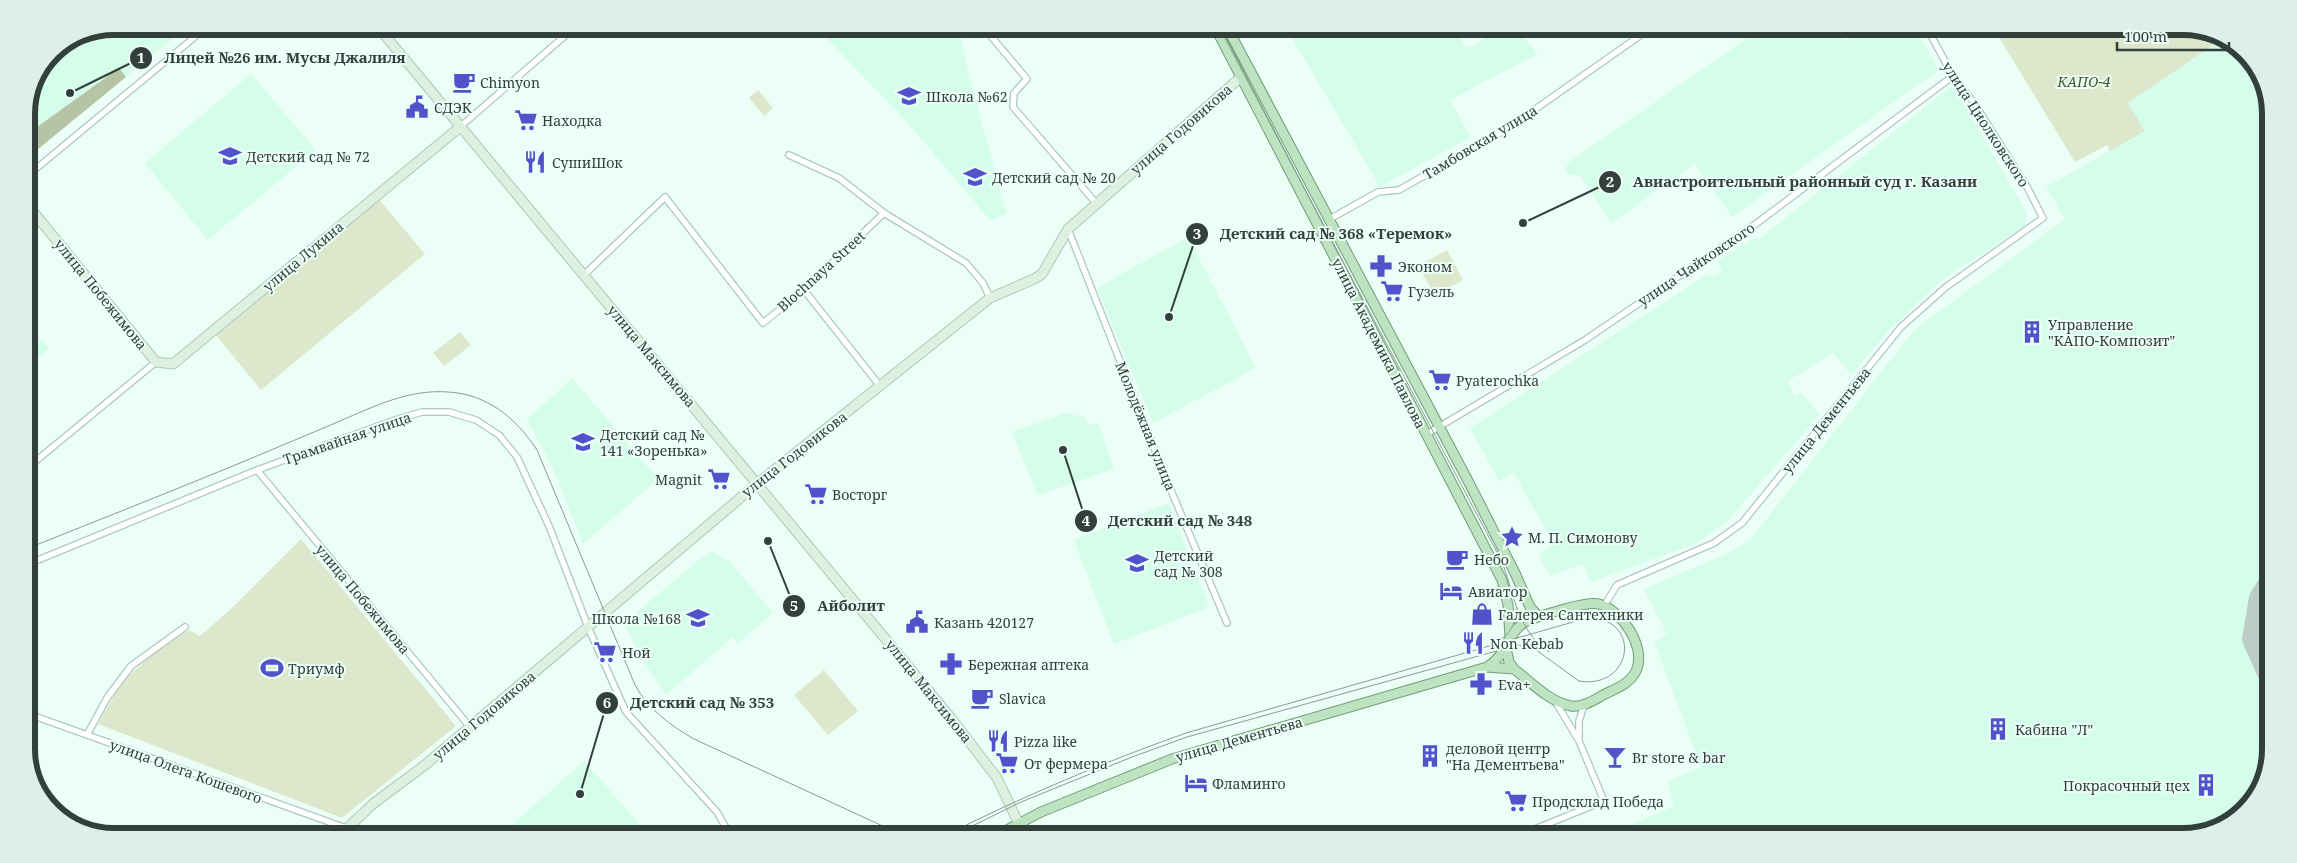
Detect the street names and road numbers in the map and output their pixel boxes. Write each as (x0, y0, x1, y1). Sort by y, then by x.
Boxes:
street label: улица Циолковского (1938, 58, 2034, 190)
street label: улица Годовикова (1126, 80, 1236, 178)
street label: Тамбовская улица (1419, 100, 1541, 184)
street label: улица Лукина (259, 217, 347, 295)
street label: улица Чайковского (1634, 218, 1758, 310)
street label: Blochnaya Street (773, 226, 869, 316)
street label: улица Побежимова (50, 235, 152, 353)
street label: улица Академика Павлова (1328, 254, 1430, 432)
street label: улица Максимова (604, 301, 700, 411)
street label: Молодёжная улица (1111, 359, 1181, 493)
street label: улица Дементьева (1777, 363, 1875, 477)
street label: Трамвайная улица (280, 407, 414, 469)
street label: улица Годовикова (737, 407, 851, 501)
street label: улица Побежимова (311, 540, 415, 658)
street label: улица Максимова (881, 635, 977, 747)
street label: улица Годовикова (429, 666, 539, 764)
street label: улица Дементьева (1173, 712, 1305, 766)
street label: улица Олега Кошевого (107, 735, 265, 807)

